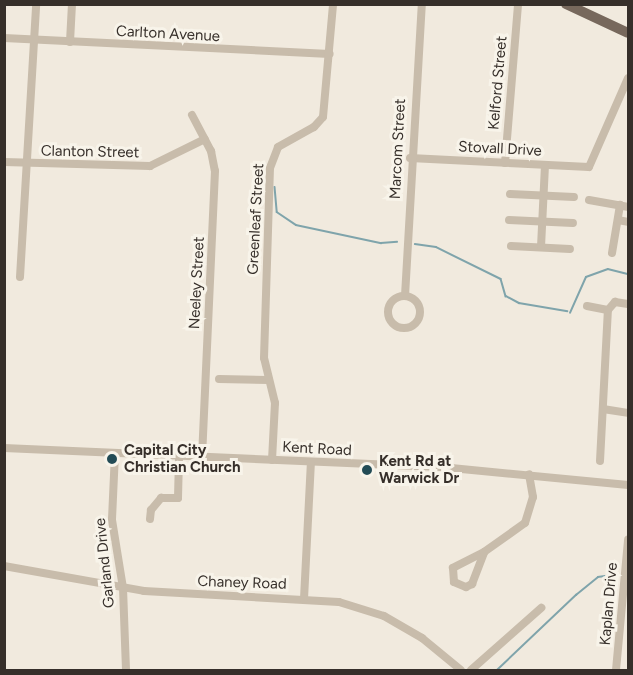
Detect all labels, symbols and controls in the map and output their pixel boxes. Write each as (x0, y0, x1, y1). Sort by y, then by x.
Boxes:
street label: Carlton Avenue (116, 22, 220, 46)
street label: Kelford Street (485, 35, 511, 131)
street label: Marcom Street (386, 98, 410, 200)
street label: Stovall Drive (458, 138, 542, 160)
street label: Clanton Street (41, 142, 139, 162)
street label: Greenleaf Street (244, 163, 268, 275)
street label: Neeley Street (186, 236, 208, 330)
street label: Kent Road (282, 438, 352, 460)
place label: Capital City Christian Church (124, 441, 240, 476)
marker: Capital City Christian Church (105, 452, 119, 466)
place label: Kent Rd at Warwick Dr (379, 452, 459, 487)
marker: Kent Rd at Warwick Dr (360, 463, 374, 477)
street label: Garland Drive (91, 517, 119, 609)
street label: Kaplan Drive (596, 562, 622, 646)
street label: Chaney Road (197, 572, 287, 594)

